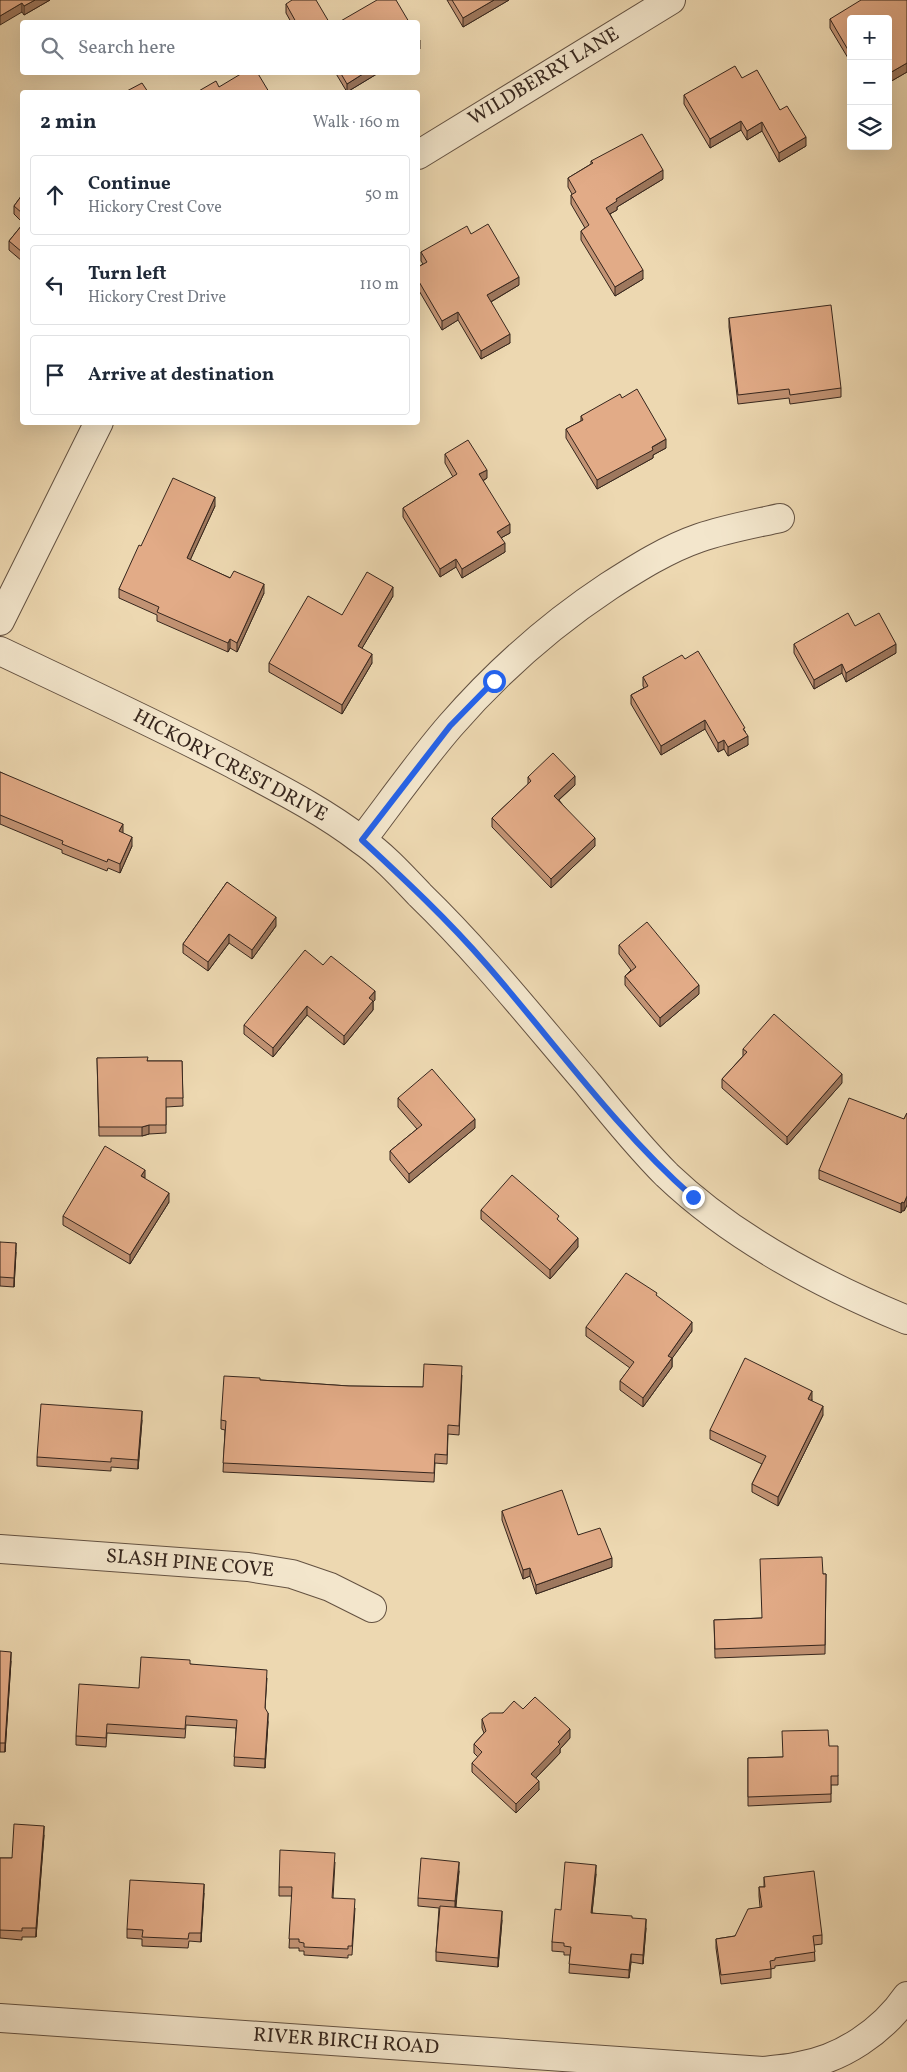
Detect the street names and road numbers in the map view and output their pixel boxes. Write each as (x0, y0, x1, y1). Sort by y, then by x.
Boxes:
street label: WILDBERRY LANE (463, 21, 625, 133)
street label: HICKORY CREST DRIVE (128, 703, 332, 829)
street label: SLASH PINE COVE (105, 1543, 275, 1585)
street label: RIVER BIRCH ROAD (252, 2022, 440, 2062)

